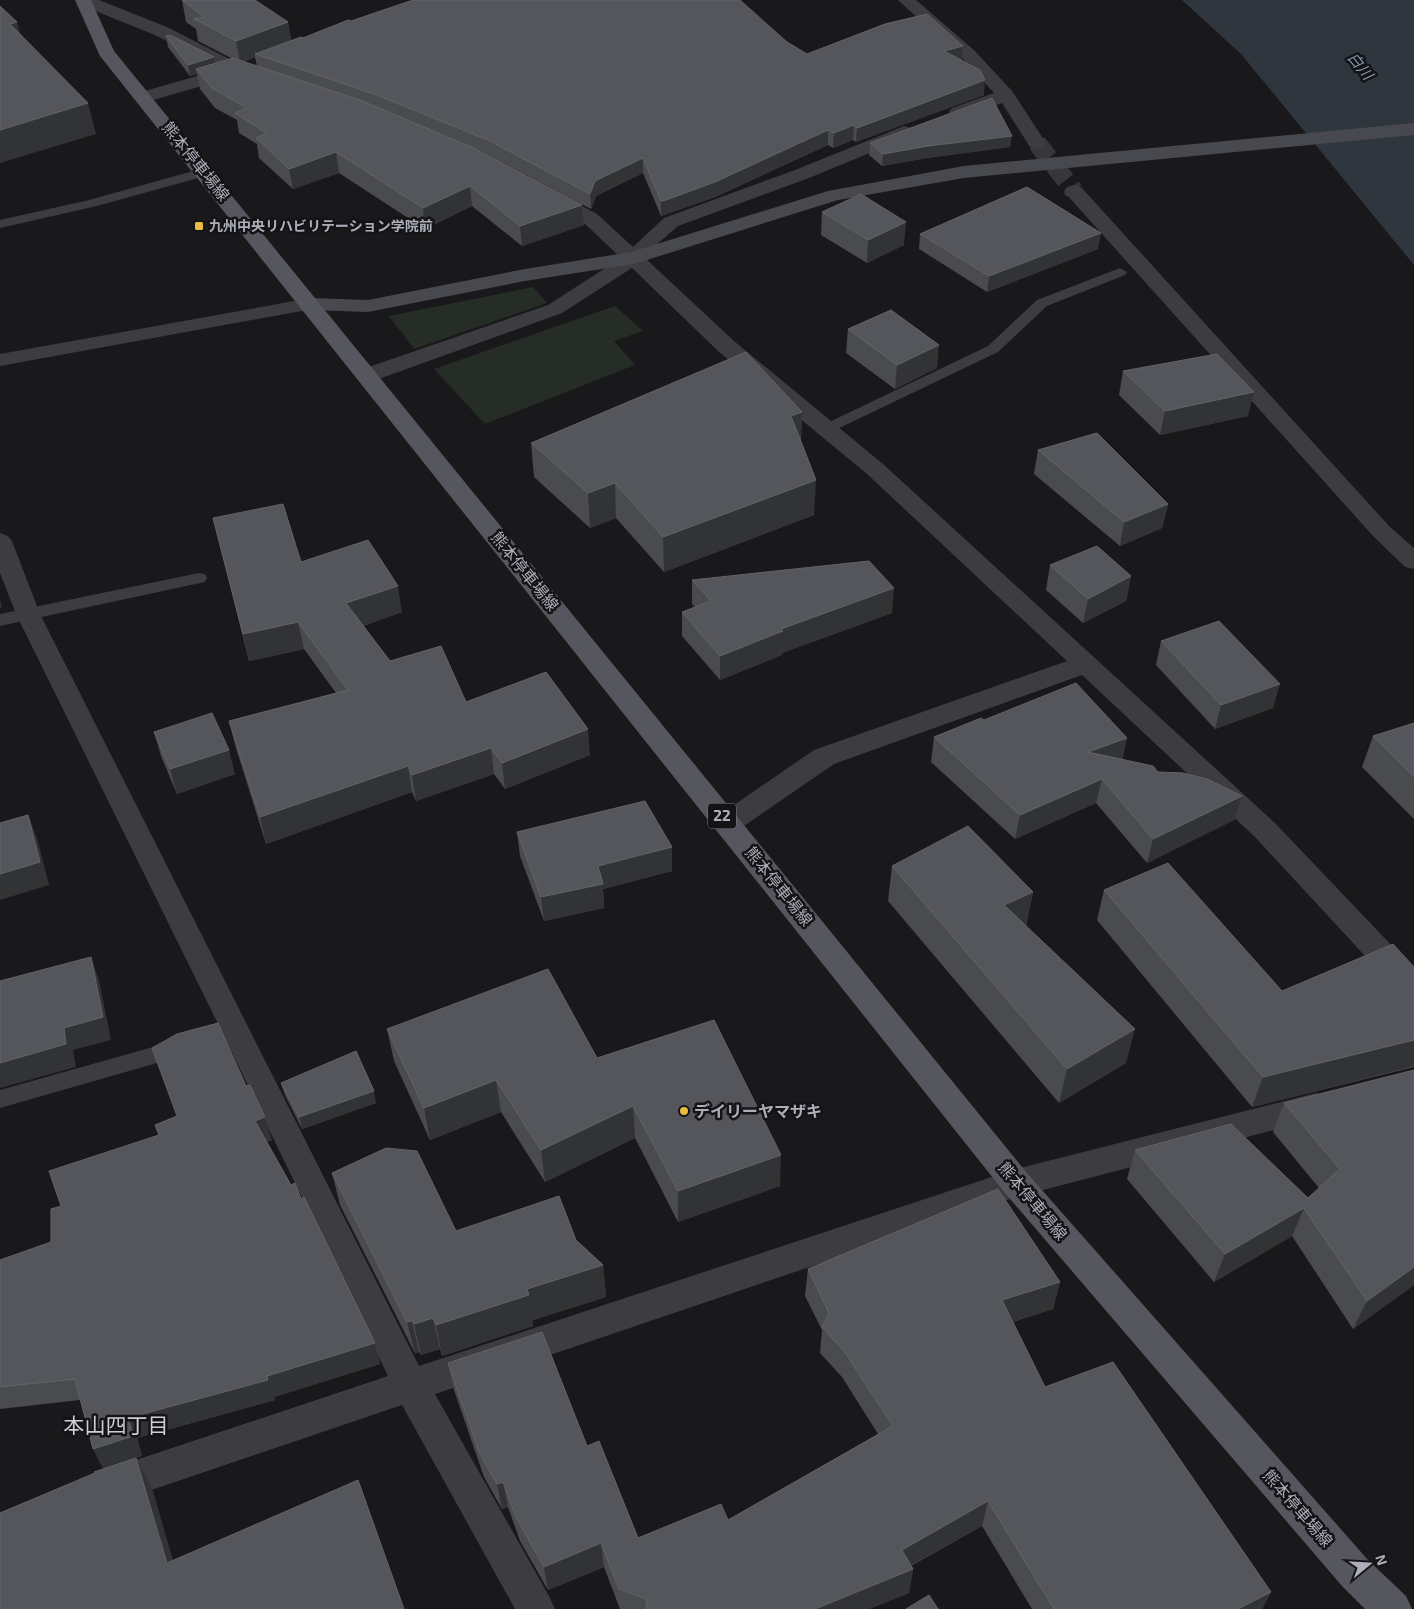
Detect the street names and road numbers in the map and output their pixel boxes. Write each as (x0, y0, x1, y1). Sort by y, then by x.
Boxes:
street label: 熊本停車場線 (159, 117, 234, 204)
street label: 熊本停車場線 (488, 527, 563, 614)
road number: 22 (708, 804, 736, 828)
street label: 熊本停車場線 (742, 842, 817, 929)
street label: 熊本停車場線 (995, 1158, 1072, 1244)
street label: 熊本停車場線 (1260, 1465, 1337, 1550)

